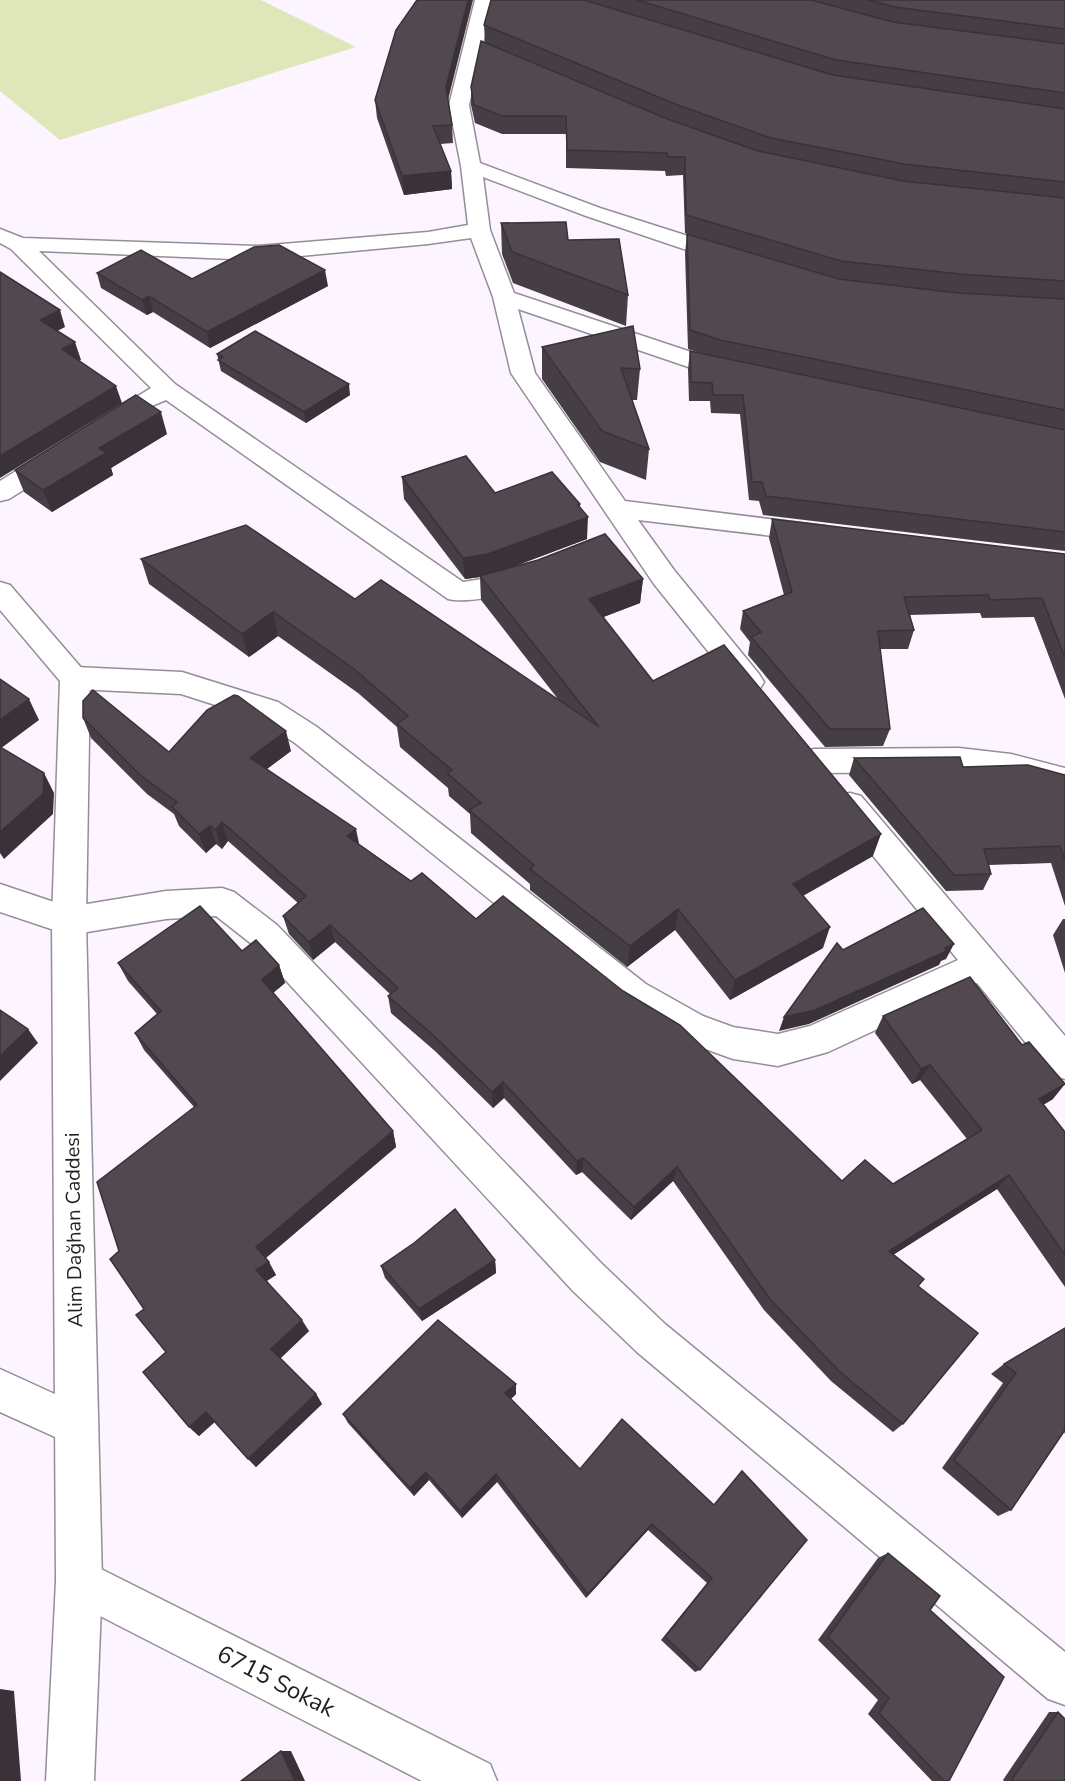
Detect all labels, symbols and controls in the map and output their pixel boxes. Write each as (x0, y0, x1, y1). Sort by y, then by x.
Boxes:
street label: Alim Dağhan Caddesi (59, 1132, 89, 1328)
street label: 6715 Sokak (211, 1638, 341, 1725)

